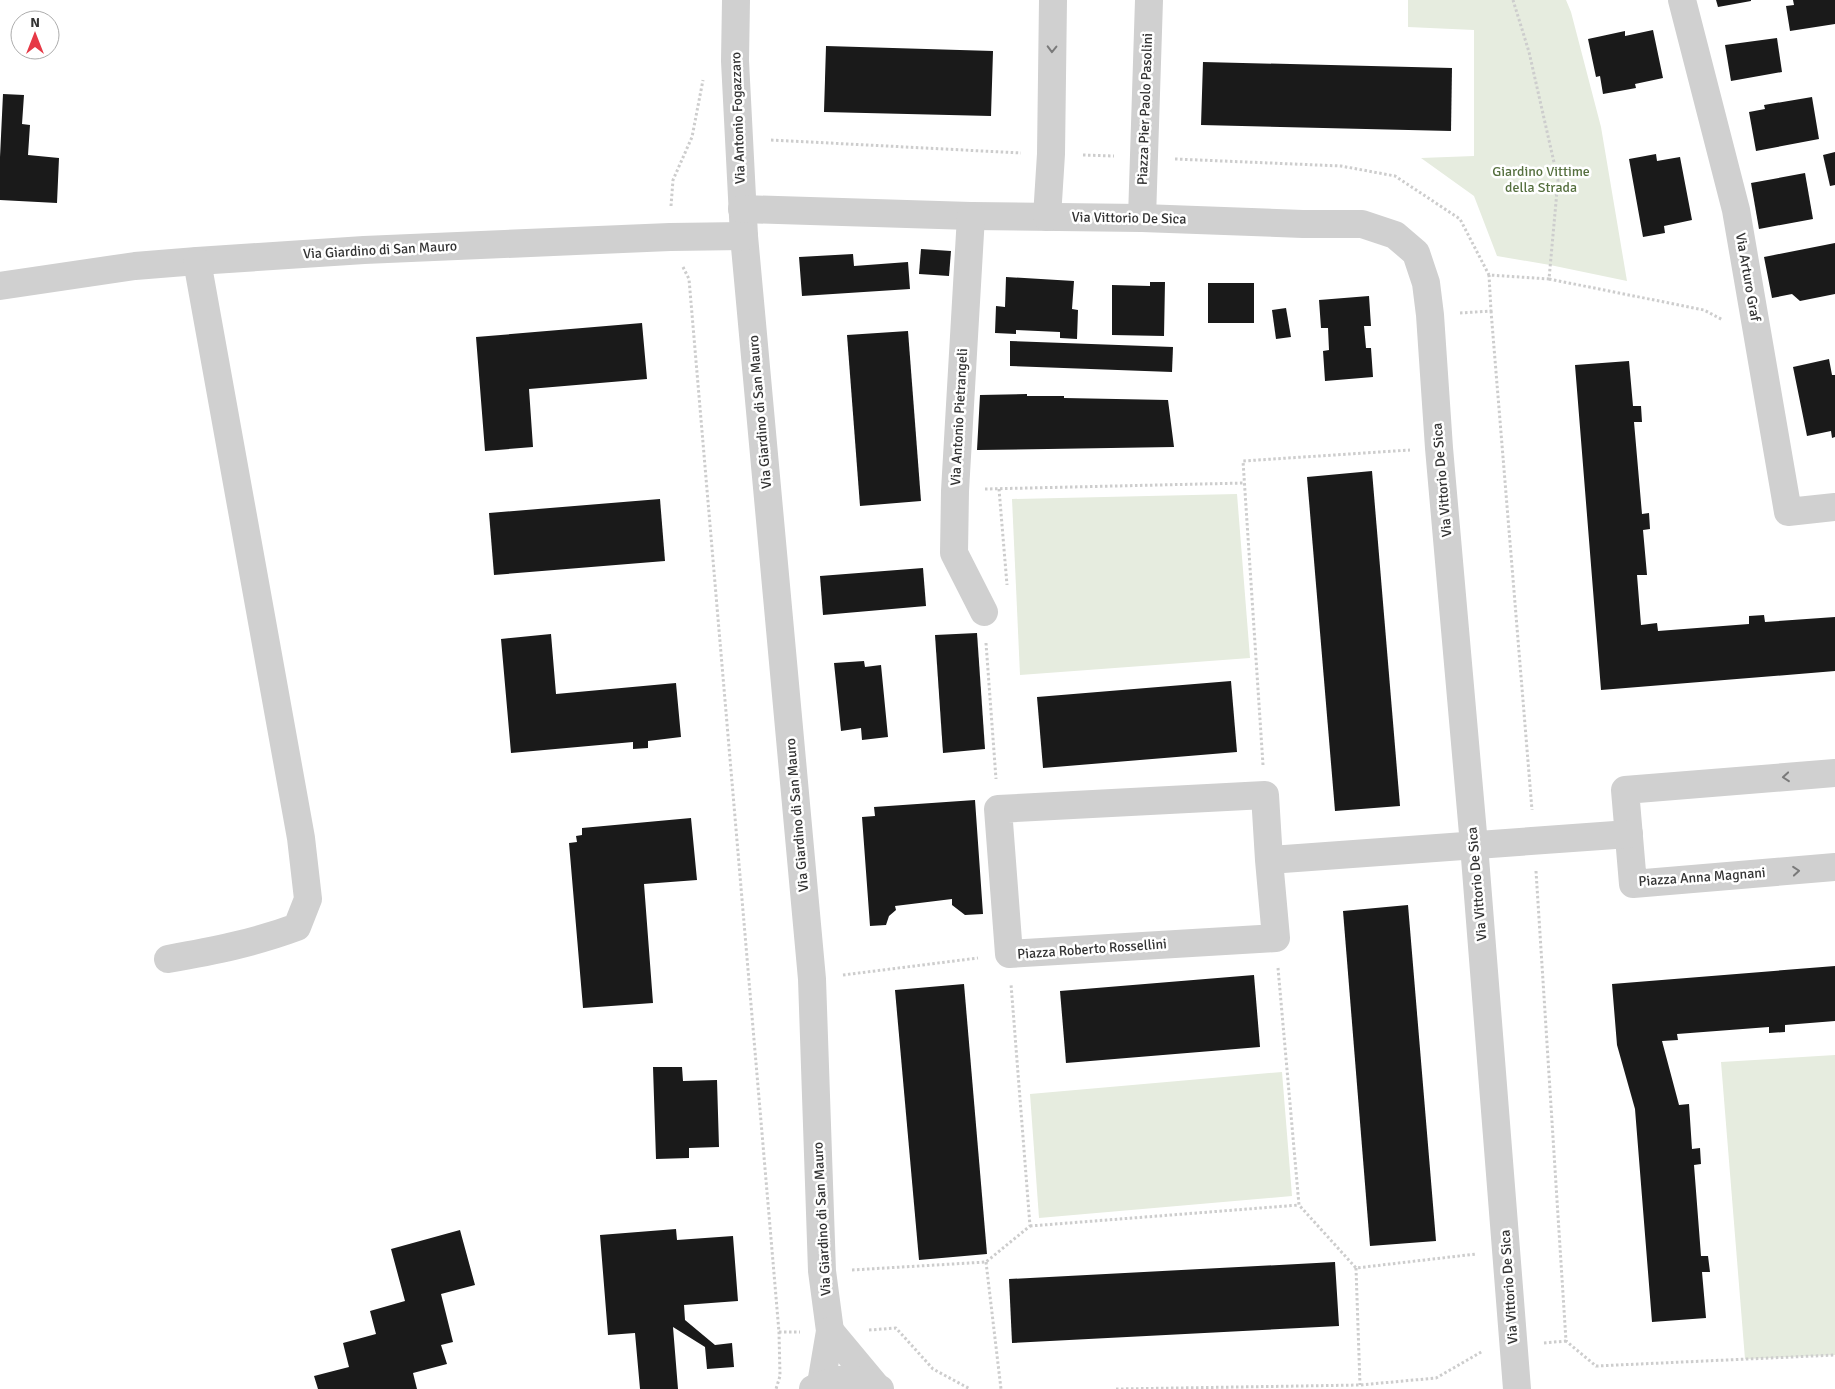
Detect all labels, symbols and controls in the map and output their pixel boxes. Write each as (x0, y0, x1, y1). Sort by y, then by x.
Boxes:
north arrow (10, 10, 60, 60)
text: N (30, 14, 40, 31)
street label: Piazza Pier Paolo Pasolini (1134, 33, 1156, 185)
one-way arrow (1047, 45, 1057, 53)
street label: Via Antonio Fogazzaro (727, 51, 749, 185)
park label: Giardino Vittime della Strada (1492, 163, 1590, 196)
street label: Via Vittorio De Sica (1072, 209, 1186, 227)
street label: Via Arturo Graf (1732, 231, 1764, 324)
street label: Via Giardino di San Mauro (303, 237, 457, 263)
street label: Via Giardino di San Mauro (745, 334, 775, 490)
street label: Via Antonio Pietrangeli (947, 348, 971, 486)
street label: Via Vittorio De Sica (1429, 422, 1455, 538)
street label: Via Giardino di San Mauro (782, 737, 812, 893)
one-way arrow (1782, 771, 1790, 782)
street label: Via Vittorio De Sica (1464, 826, 1490, 942)
street label: Piazza Anna Magnani (1638, 864, 1766, 890)
one-way arrow (1793, 865, 1801, 876)
street label: Piazza Roberto Rossellini (1017, 935, 1167, 963)
street label: Via Giardino di San Mauro (809, 1142, 835, 1296)
street label: Via Vittorio De Sica (1497, 1229, 1521, 1345)

